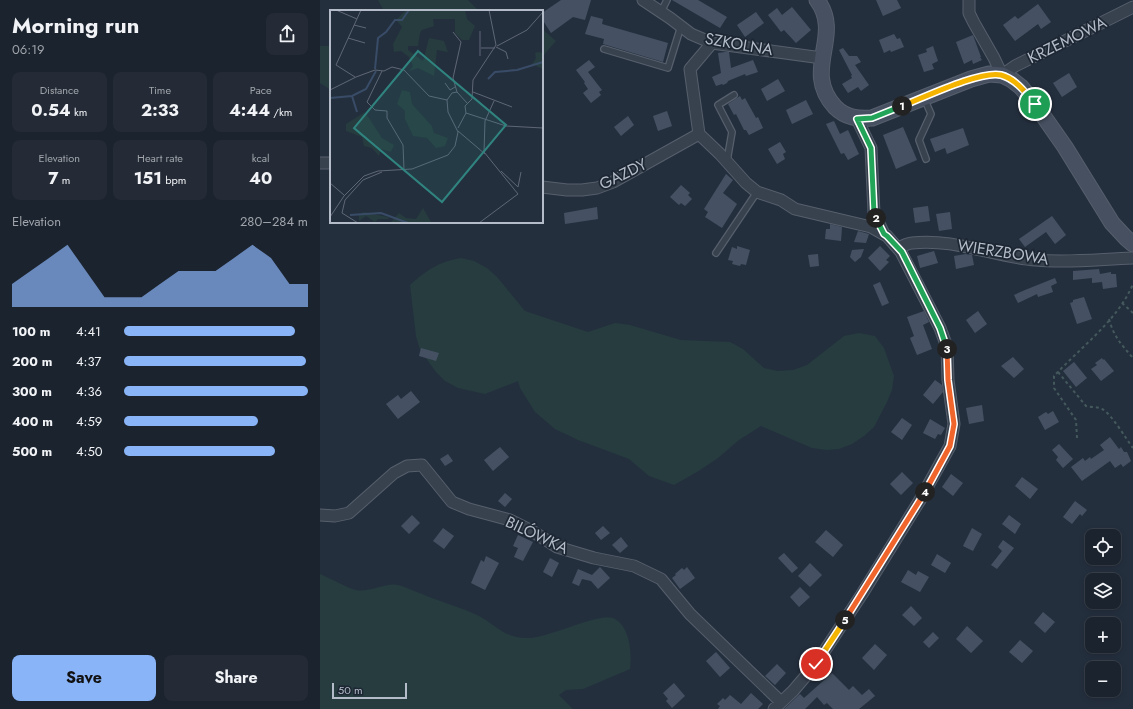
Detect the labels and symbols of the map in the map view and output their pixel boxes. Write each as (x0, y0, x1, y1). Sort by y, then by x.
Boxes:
inset map (330, 10, 543, 223)
street label: KRZEMOWA (1024, 11, 1111, 69)
street label: SZKOLNA (703, 27, 775, 61)
pin (1018, 87, 1052, 121)
pin: 1 (892, 96, 912, 116)
street label: GAZDY (595, 153, 651, 195)
pin: 2 (866, 208, 886, 228)
street label: WIERZBOWA (956, 233, 1051, 271)
pin: 3 (937, 339, 957, 359)
pin: 4 (915, 482, 935, 502)
street label: BILÓWKA (502, 510, 573, 560)
pin: 5 (835, 610, 855, 630)
pin (799, 647, 833, 681)
scale bar (332, 681, 407, 700)

